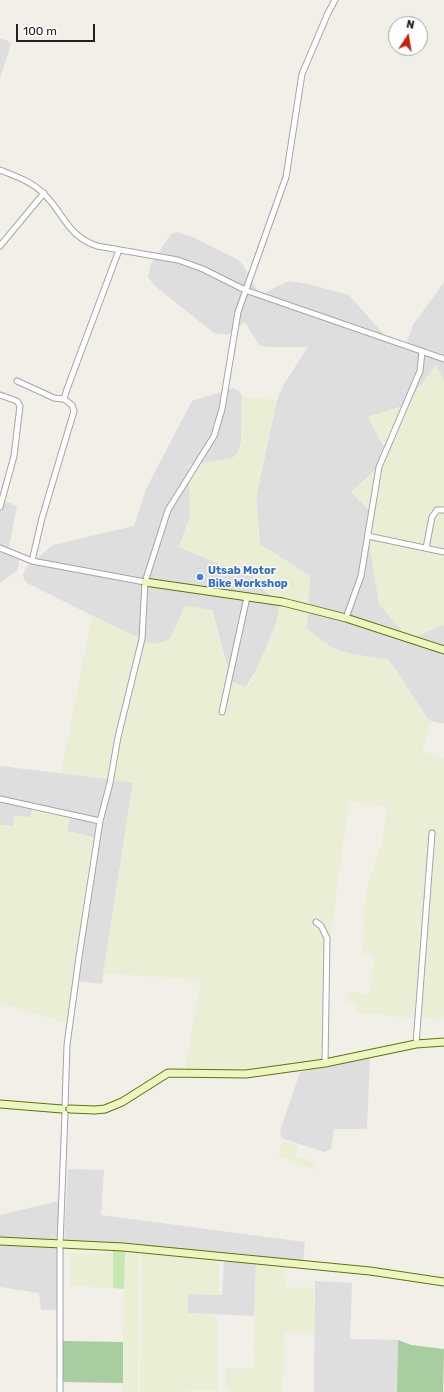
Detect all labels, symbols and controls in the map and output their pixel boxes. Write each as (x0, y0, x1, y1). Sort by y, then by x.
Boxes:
scale bar (18, 16, 97, 42)
north arrow (388, 16, 428, 56)
text: N (405, 18, 416, 32)
text: 100 m (23, 24, 57, 38)
place label: Utsab Motor Bike Workshop (208, 564, 288, 590)
marker: Utsab Motor Bike Workshop (195, 572, 205, 582)

